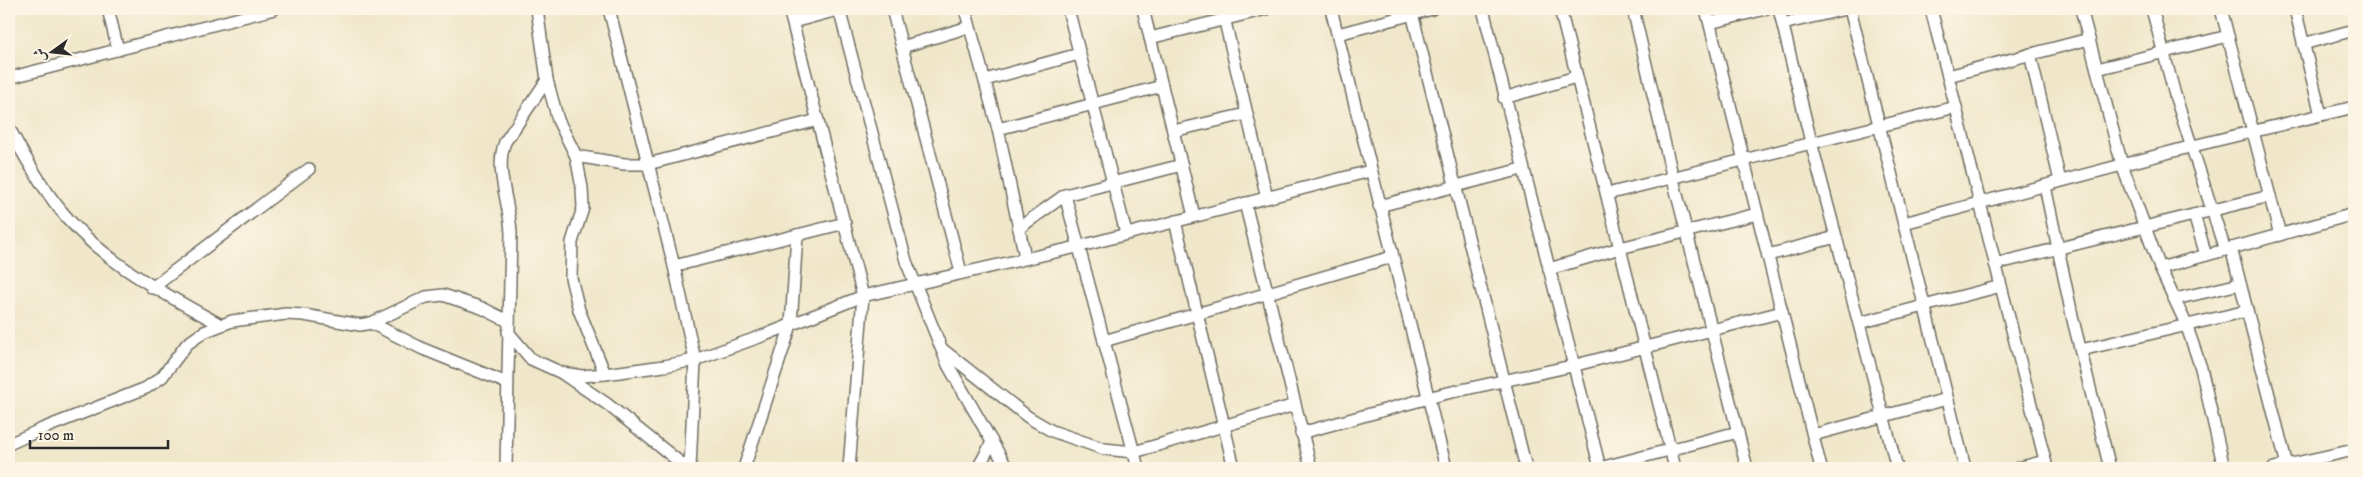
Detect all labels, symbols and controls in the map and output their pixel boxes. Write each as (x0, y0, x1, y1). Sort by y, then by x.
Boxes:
north arrow (28, 28, 78, 78)
text: ش (30, 46, 51, 64)
scale bar (30, 417, 168, 449)
text: 100 m (38, 426, 74, 445)

